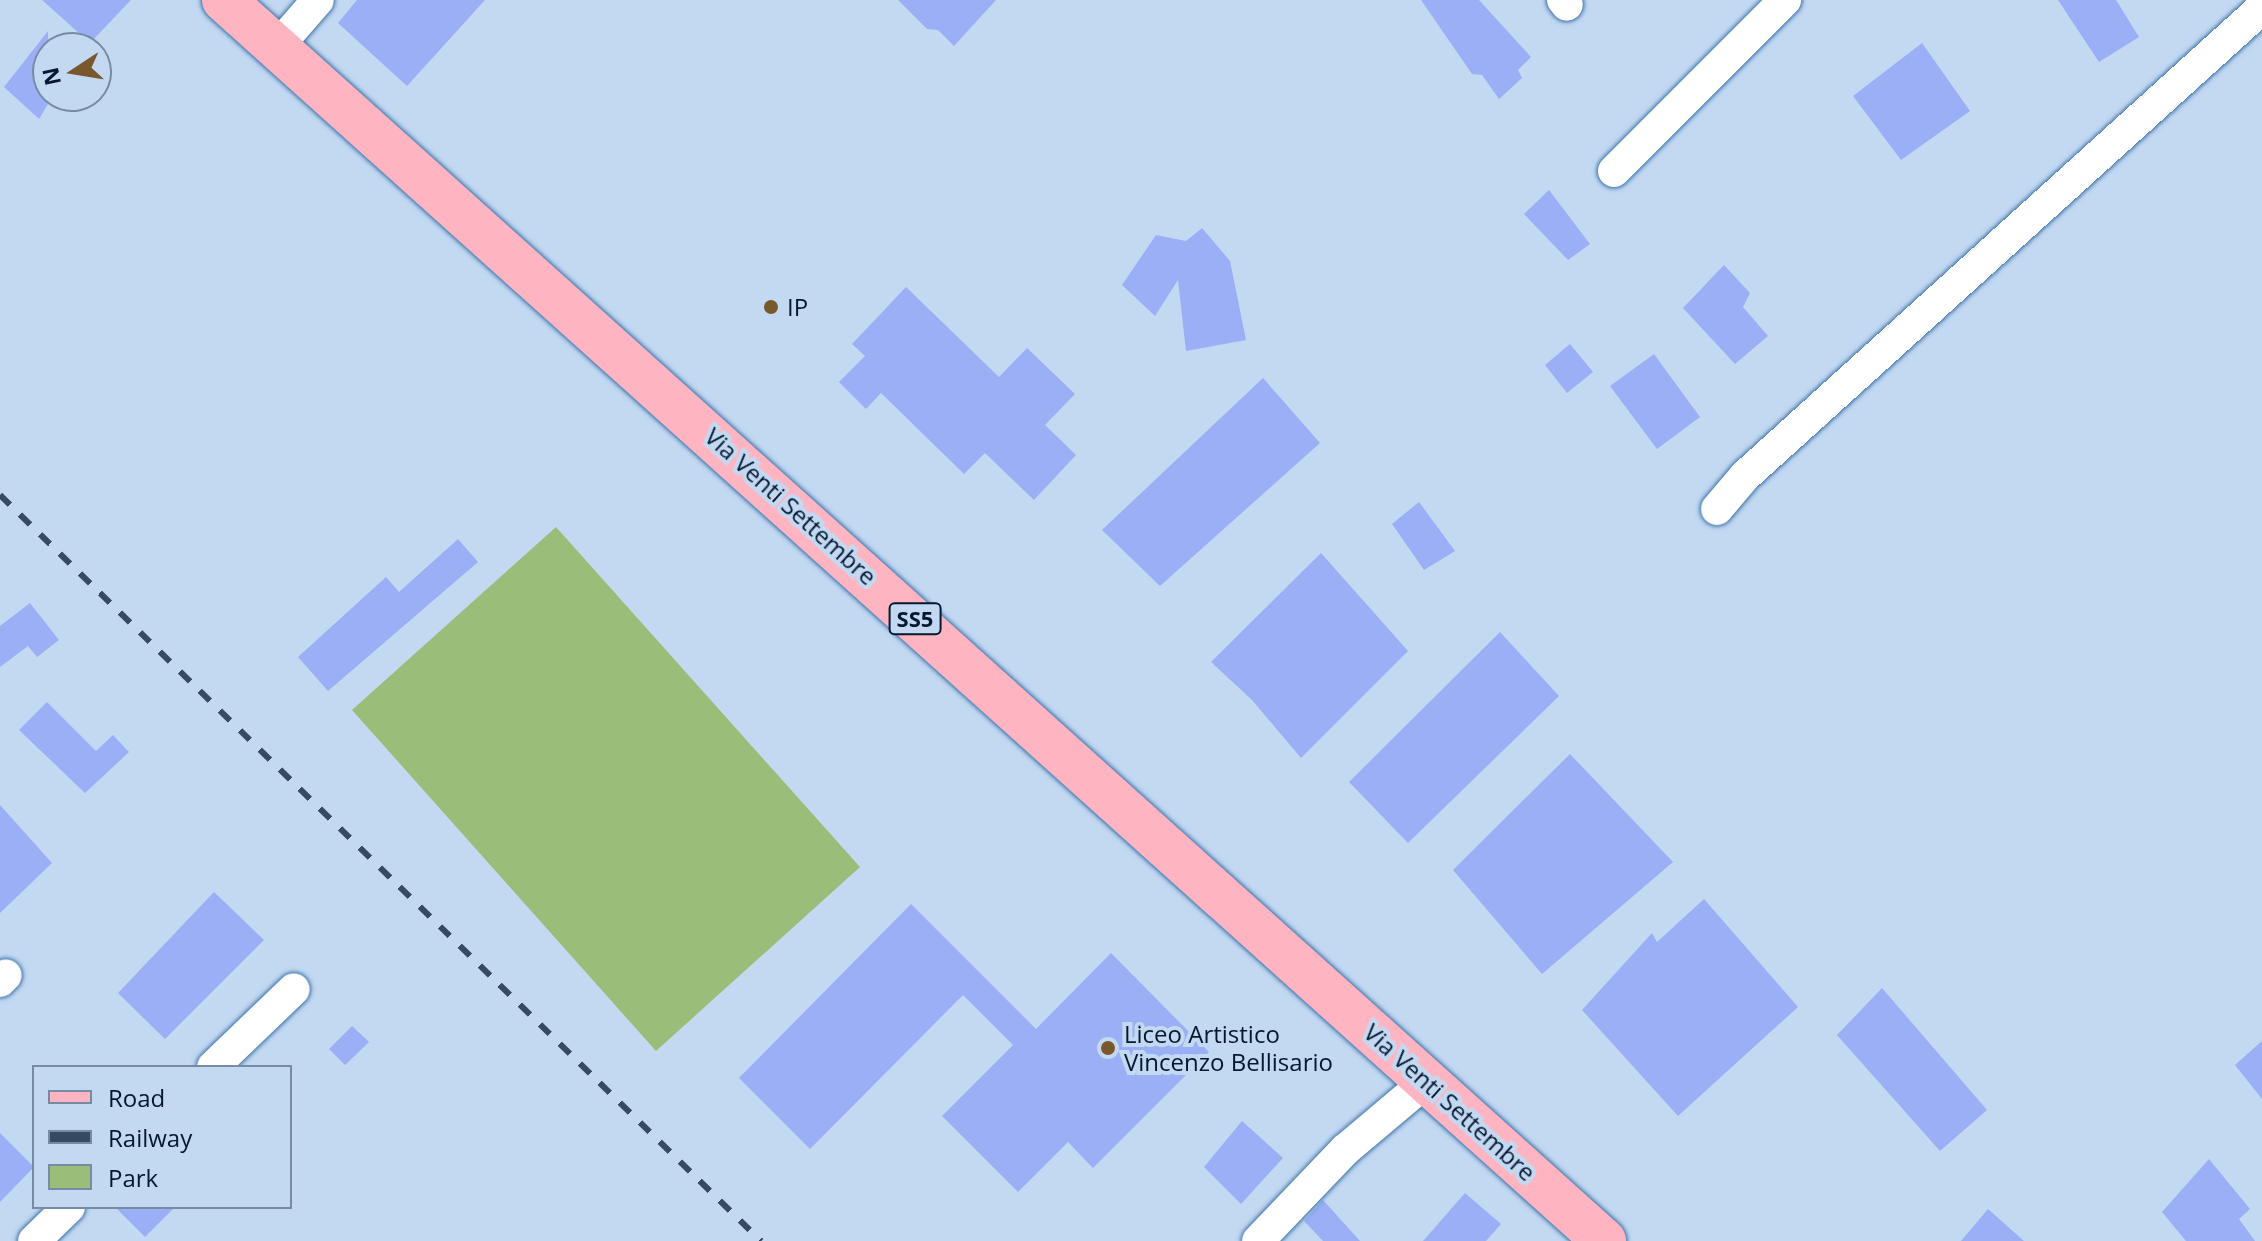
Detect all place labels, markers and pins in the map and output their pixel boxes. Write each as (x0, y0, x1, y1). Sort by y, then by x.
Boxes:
place label: IP (787, 293, 808, 321)
marker: IP (762, 298, 780, 316)
place label: Liceo Artistico Vincenzo Bellisario (1124, 1020, 1333, 1076)
marker: Liceo Artistico Vincenzo Bellisario (1099, 1039, 1117, 1057)

